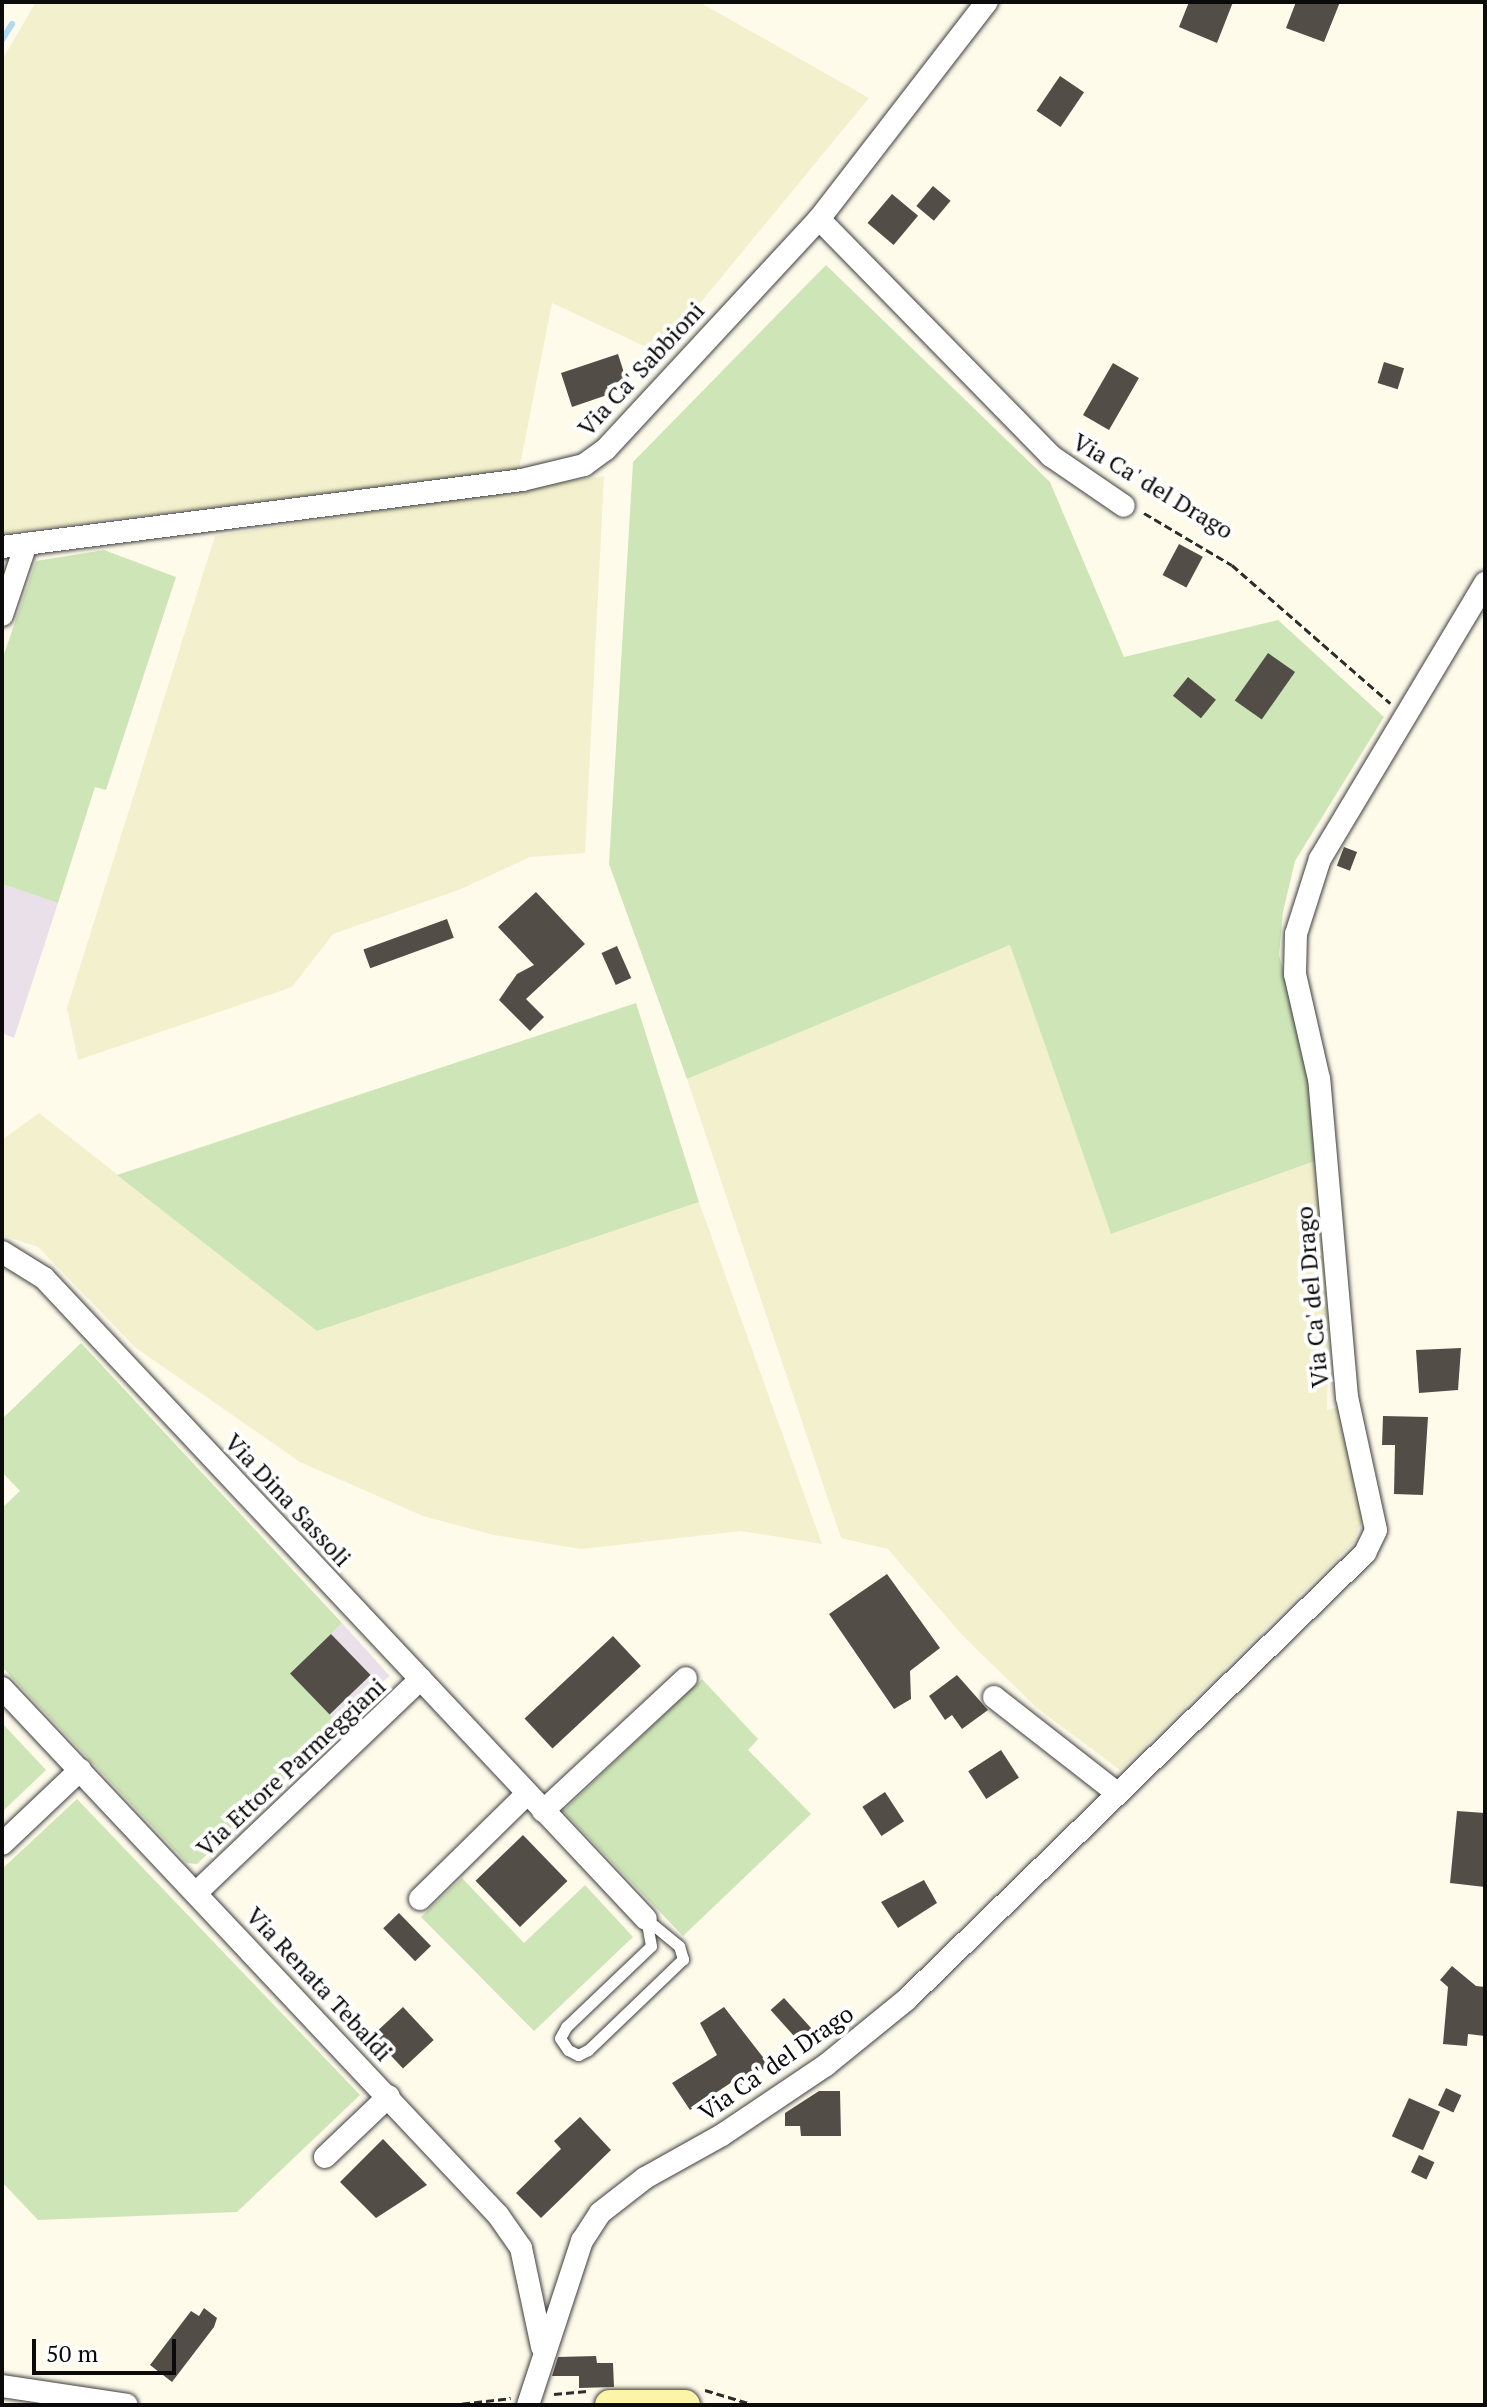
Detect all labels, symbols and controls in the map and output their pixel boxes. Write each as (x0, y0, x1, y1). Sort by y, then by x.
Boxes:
street label: Via Ca' Sabbioni (571, 296, 711, 442)
street label: Via Ca' del Drago (1067, 427, 1239, 545)
street label: Via Ca' del Drago (1290, 1205, 1334, 1389)
street label: Via Dina Sassoli (219, 1427, 357, 1573)
street label: Via Ettore Parmeggiani (190, 1672, 392, 1862)
street label: Via Renata Tebaldi (240, 1901, 398, 2067)
street label: Via Ca' del Drago (693, 1999, 859, 2127)
scale bar (36, 2323, 180, 2373)
text: 50 m (46, 2337, 98, 2369)

